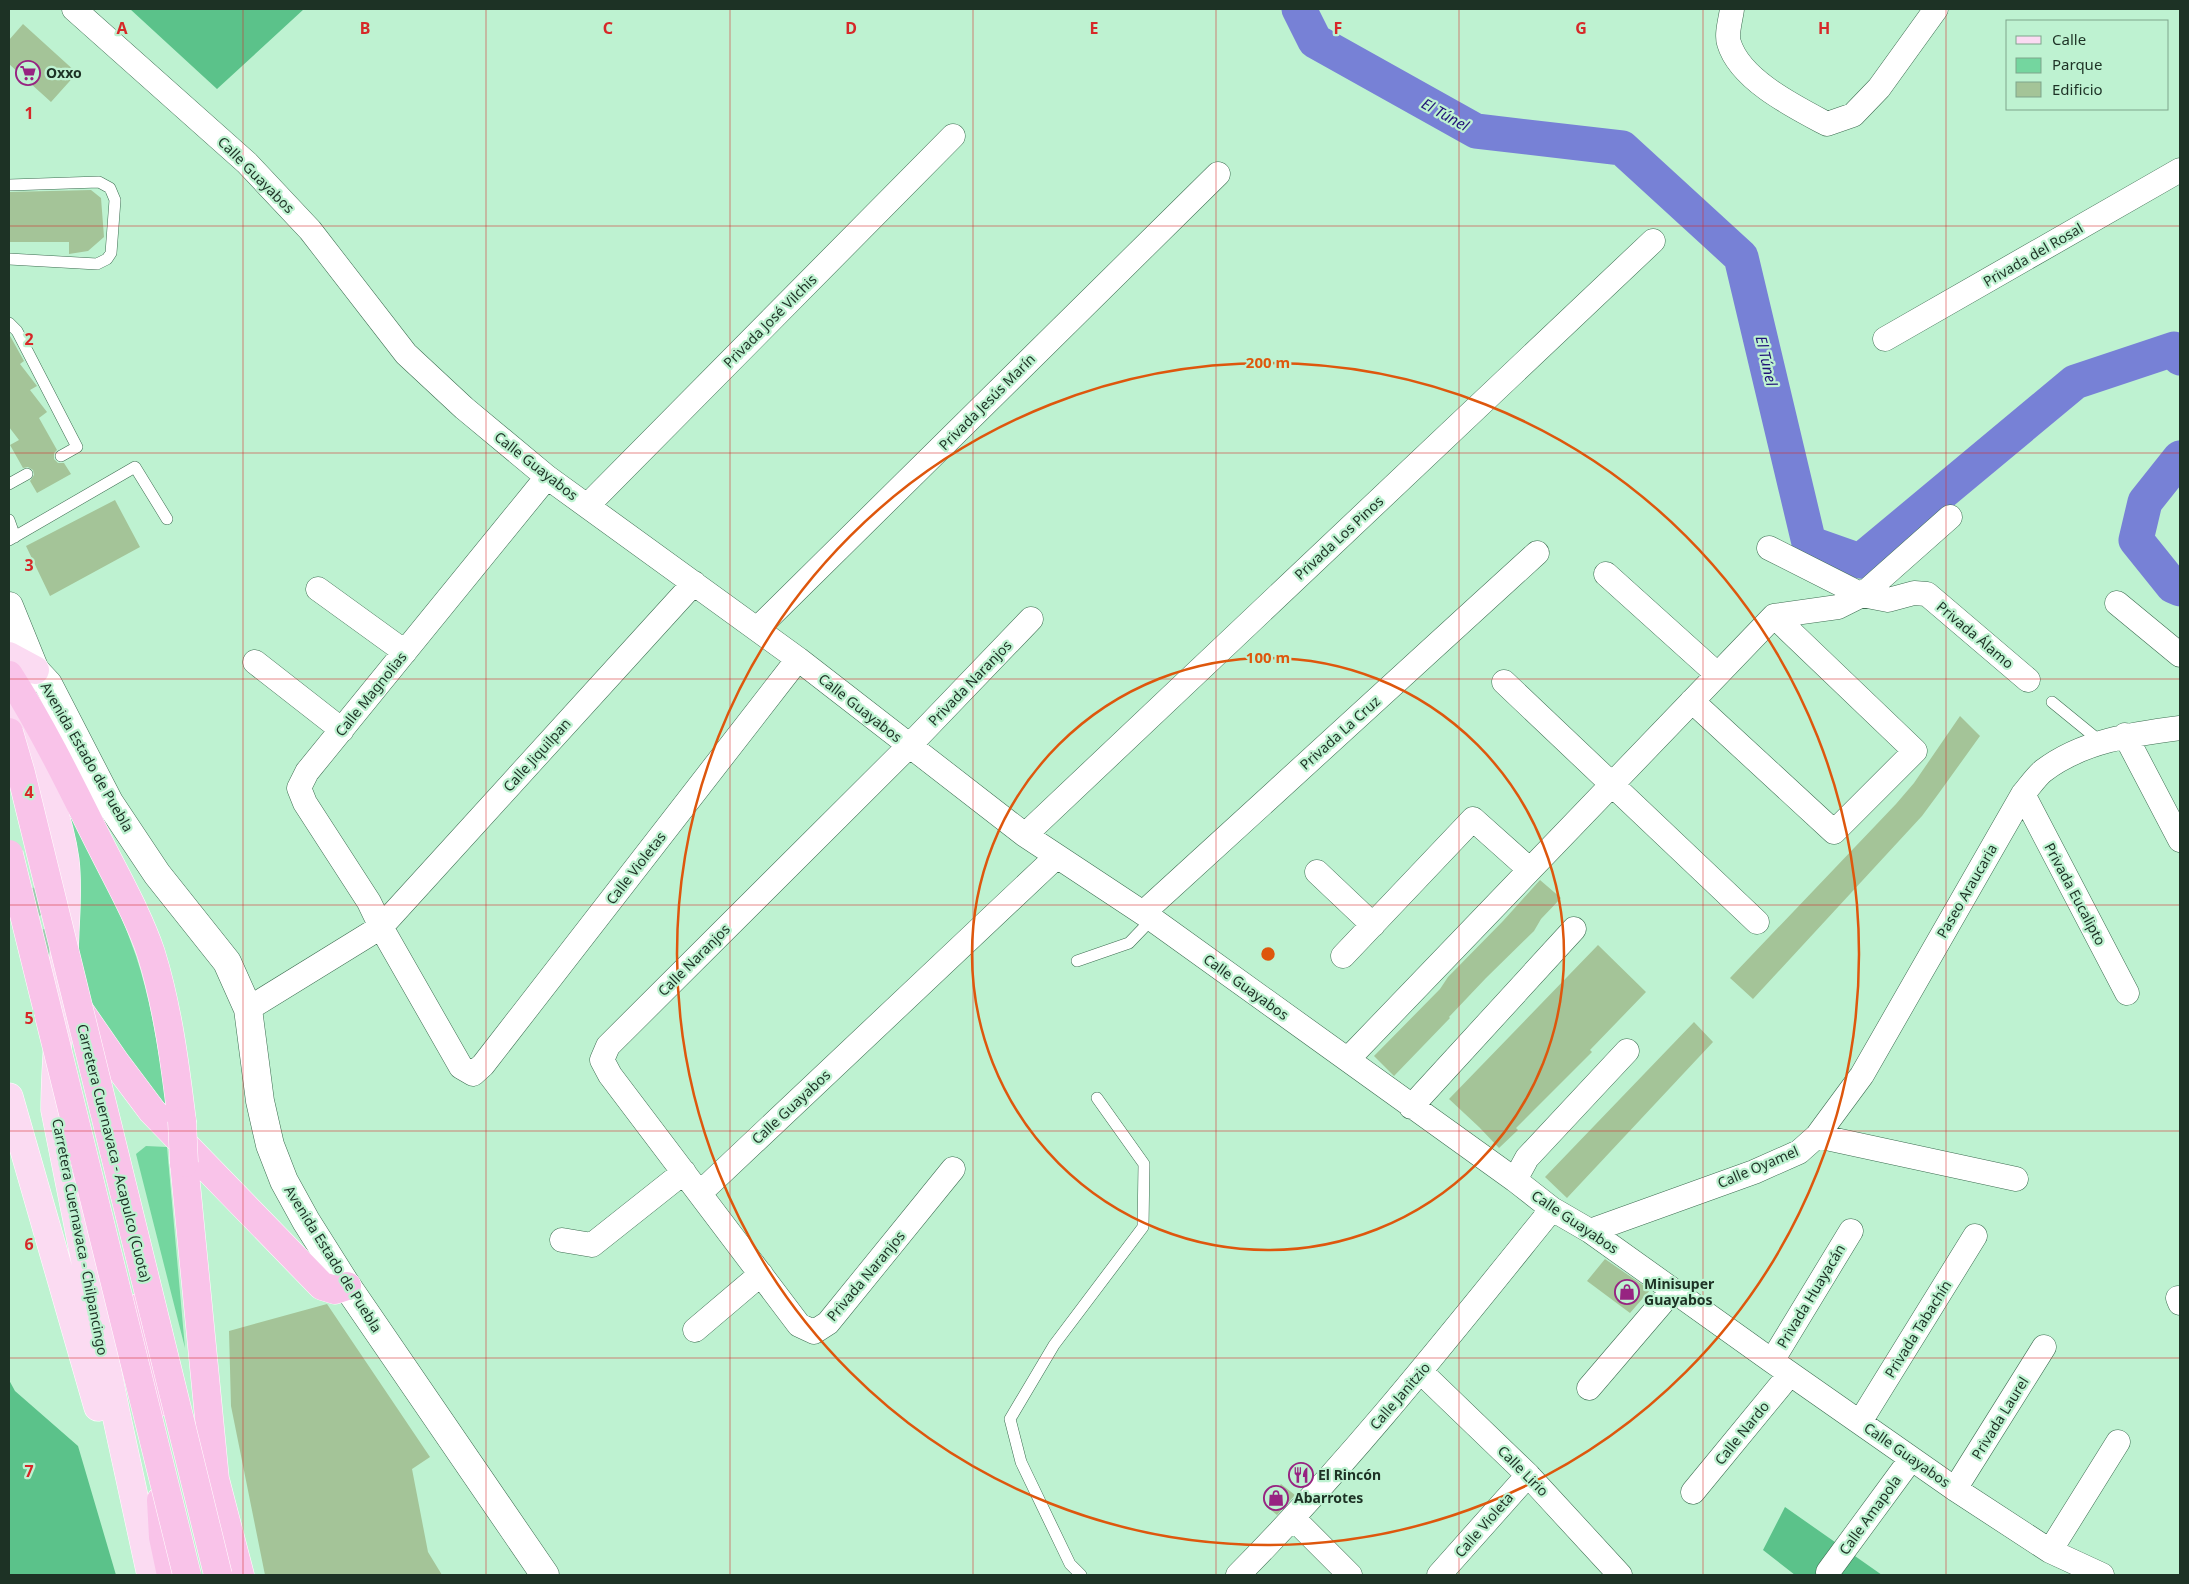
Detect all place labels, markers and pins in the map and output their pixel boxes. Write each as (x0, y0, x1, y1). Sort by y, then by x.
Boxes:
supermarket icon: Oxxo (15, 60, 41, 86)
place label: Oxxo (46, 63, 82, 82)
centre of rings (1259, 945, 1277, 963)
place label: Minisuper Guayabos (1644, 1274, 1715, 1309)
shop icon: Minisuper Guayabos (1614, 1279, 1640, 1305)
restaurant icon: El Rincón (1288, 1462, 1314, 1488)
place label: El Rincón (1318, 1465, 1381, 1484)
shop icon: Abarrotes (1263, 1485, 1289, 1511)
place label: Abarrotes (1294, 1488, 1363, 1507)

